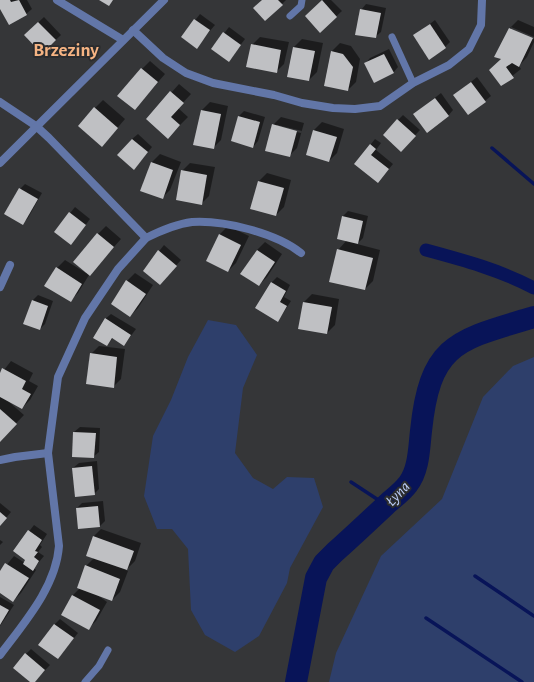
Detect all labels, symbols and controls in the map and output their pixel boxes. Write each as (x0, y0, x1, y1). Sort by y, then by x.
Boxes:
district label: Brzeziny (33, 41, 99, 60)
water label: Łyna (383, 478, 413, 509)

